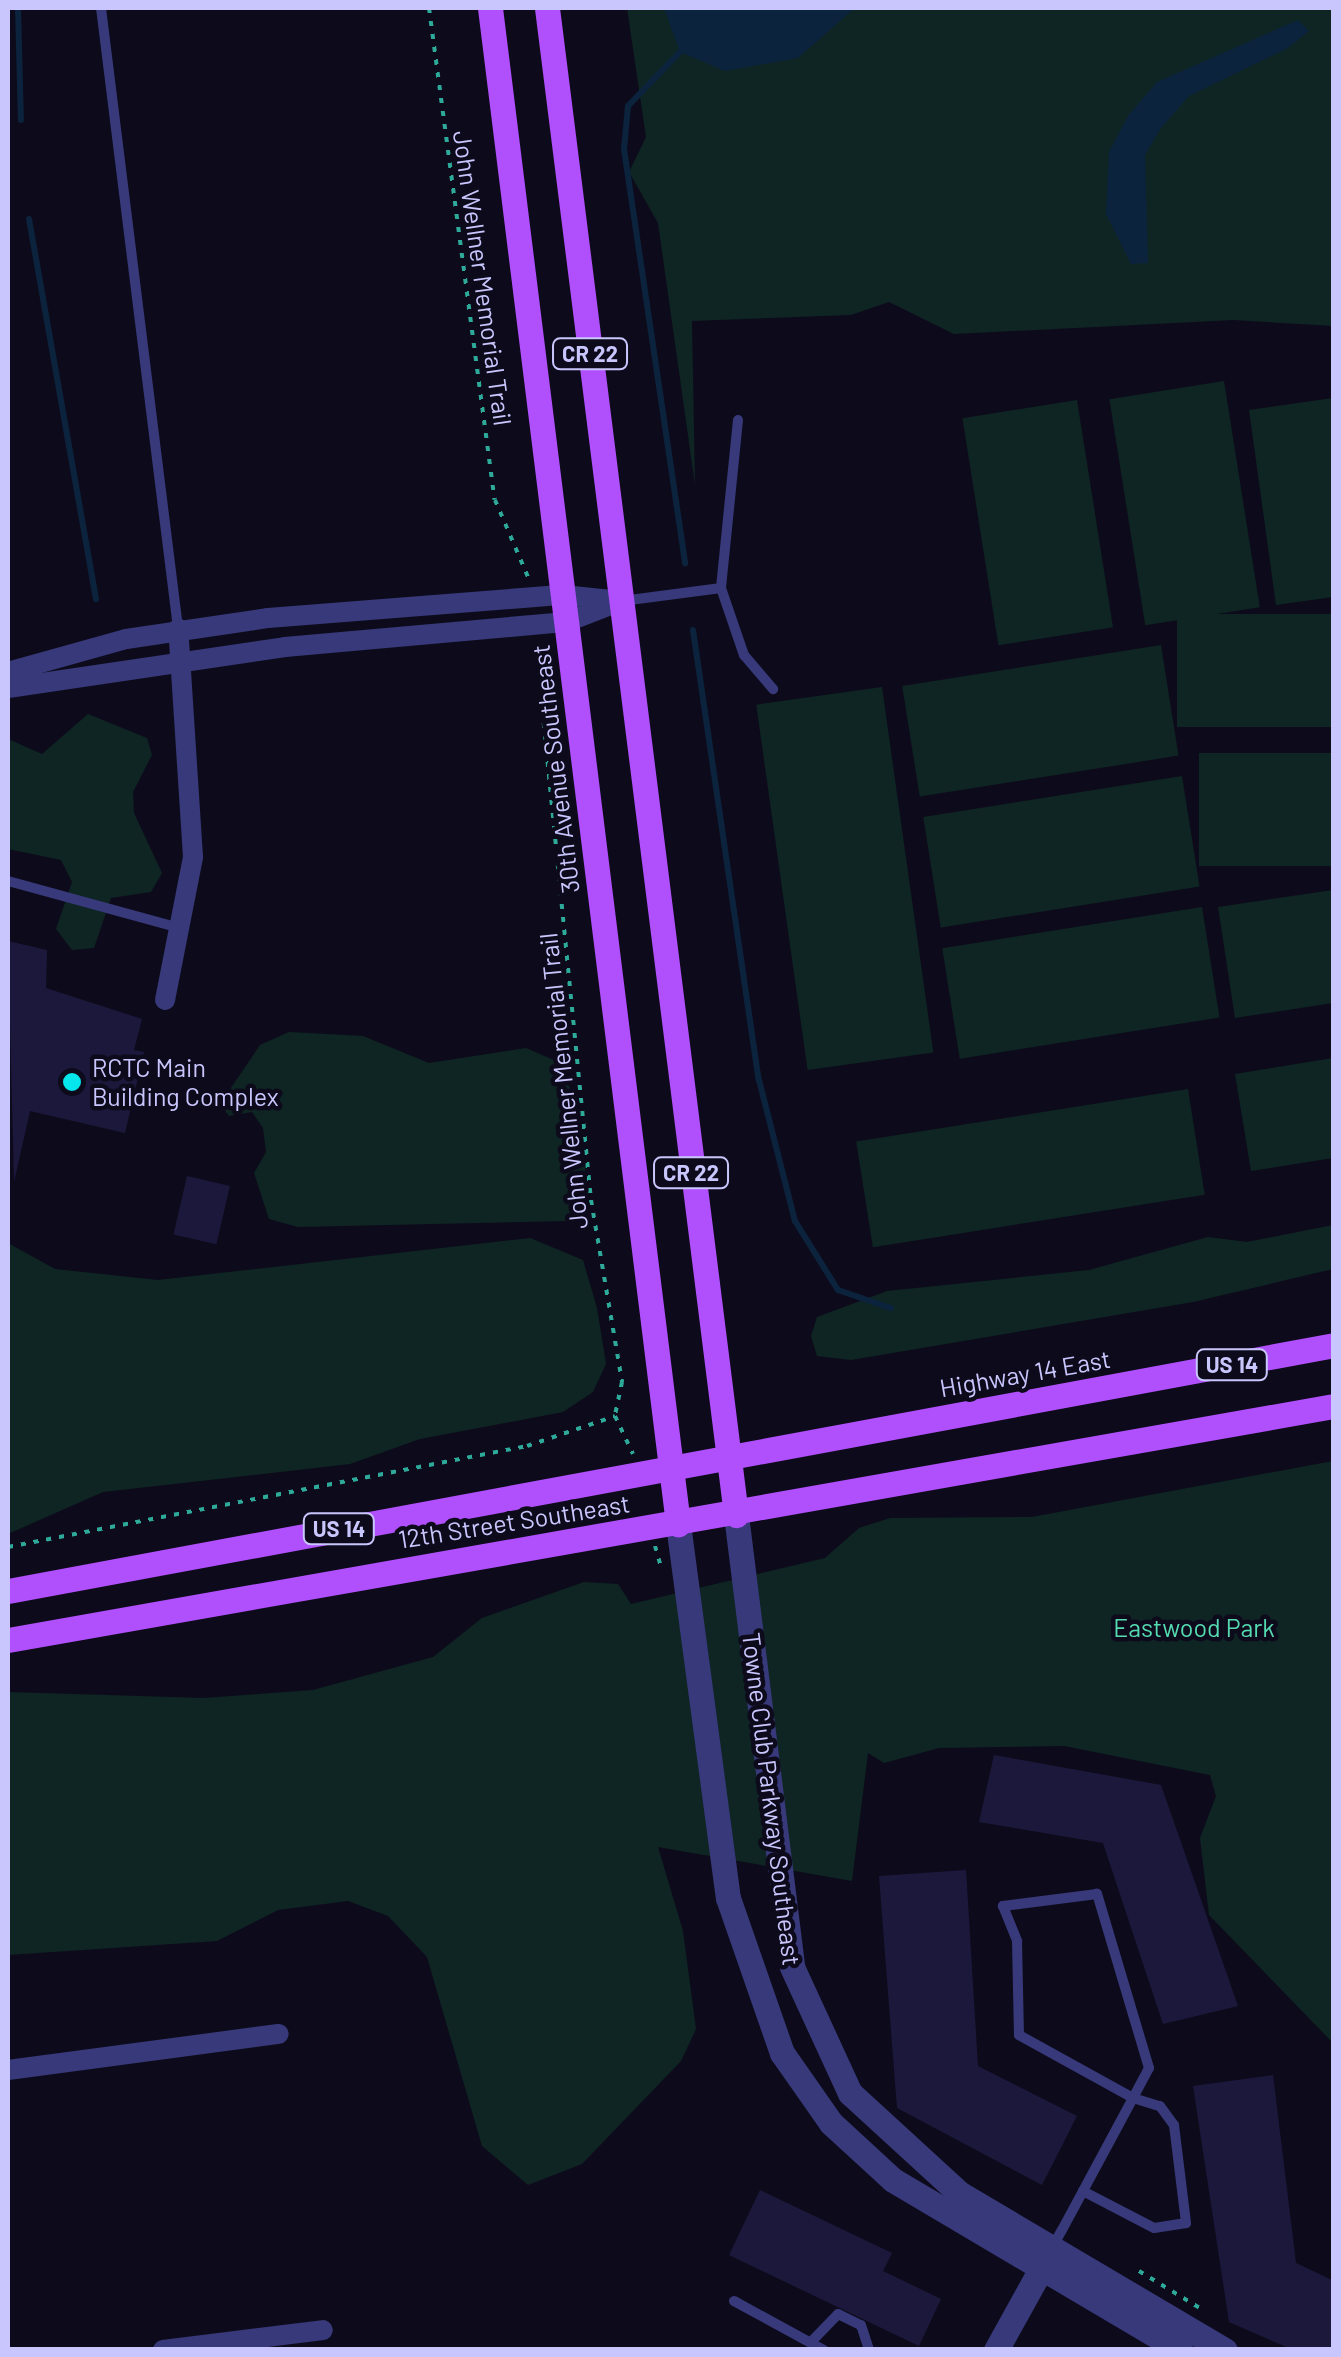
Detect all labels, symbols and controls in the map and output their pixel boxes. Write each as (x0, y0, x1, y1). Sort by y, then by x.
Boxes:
street label: John Wellner Memorial Trail (447, 129, 519, 427)
road number: CR 22 (550, 337, 630, 371)
street label: 30th Avenue Southeast (525, 643, 585, 895)
street label: John Wellner Memorial Trail (533, 932, 593, 1230)
place label: RCTC Main Building Complex (92, 1053, 279, 1112)
marker: RCTC Main Building Complex (61, 1071, 83, 1093)
road number: CR 22 (651, 1156, 731, 1190)
street label: Highway 14 East (937, 1343, 1113, 1403)
road number: US 14 (1194, 1348, 1270, 1382)
street label: 12th Street Southeast (396, 1488, 632, 1554)
road number: US 14 (302, 1512, 376, 1546)
park label: Eastwood Park (1113, 1612, 1275, 1642)
street label: Towne Club Parkway Southeast (737, 1631, 807, 1967)

